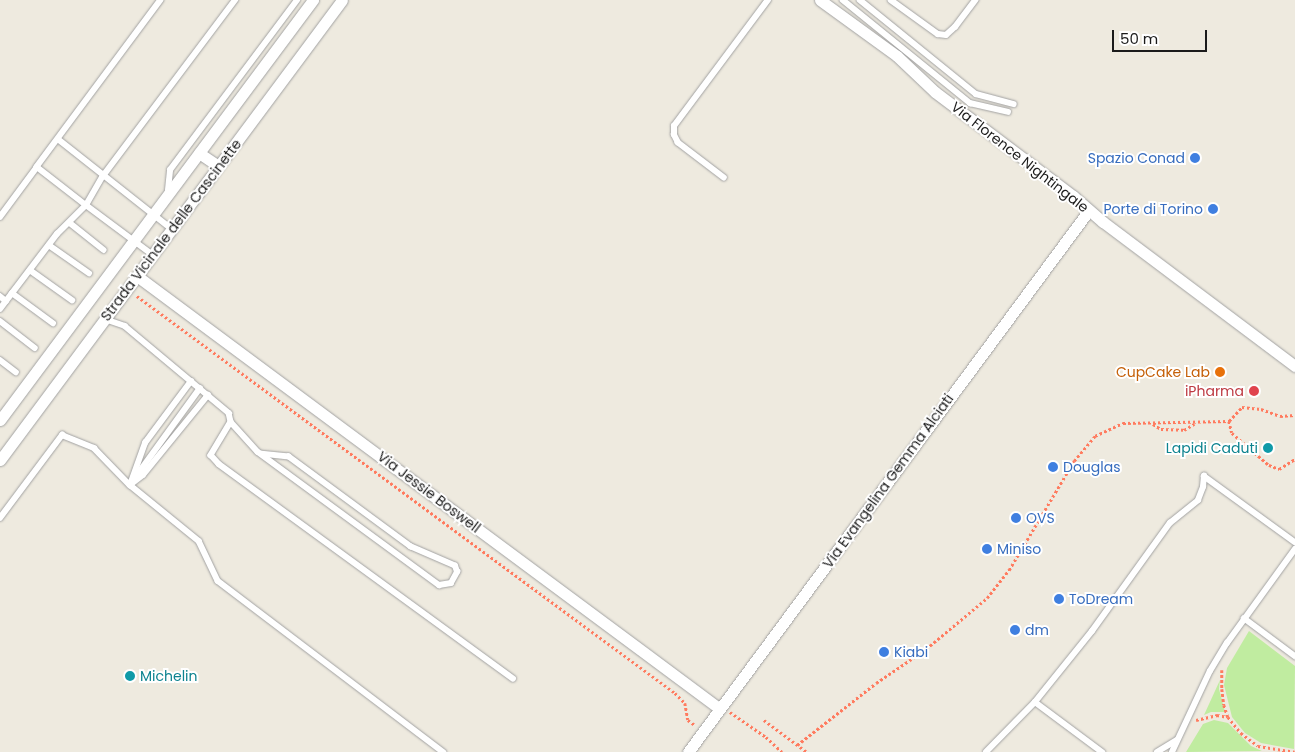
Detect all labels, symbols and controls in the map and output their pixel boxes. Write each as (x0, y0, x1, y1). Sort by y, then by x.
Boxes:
scale bar (1115, 20, 1210, 52)
text: 50 m (1120, 28, 1158, 49)
street label: Via Florence Nightingale (948, 98, 1092, 216)
street label: Strada Vicinale delle Cascinette (97, 136, 245, 324)
place label: Spazio Conad (1088, 150, 1185, 166)
marker: Spazio Conad (1189, 152, 1201, 164)
place label: Porte di Torino (1103, 201, 1203, 217)
marker: Porte di Torino (1207, 203, 1219, 215)
place label: CupCake Lab (1116, 364, 1210, 380)
marker: CupCake Lab (1214, 366, 1226, 378)
place label: iPharma (1185, 383, 1244, 399)
marker: iPharma (1248, 385, 1260, 397)
street label: Via Evangelina Gemma Alciati (819, 391, 957, 571)
place label: Lapidi Caduti (1166, 440, 1258, 456)
marker: Lapidi Caduti (1262, 442, 1274, 454)
street label: Via Jessie Boswell (374, 448, 484, 536)
place label: Douglas (1063, 459, 1120, 475)
marker: Douglas (1047, 461, 1059, 473)
place label: OVS (1026, 510, 1055, 526)
marker: OVS (1010, 512, 1022, 524)
place label: Miniso (997, 541, 1041, 557)
marker: Miniso (981, 543, 993, 555)
place label: ToDream (1069, 591, 1133, 607)
marker: ToDream (1053, 593, 1065, 605)
place label: dm (1025, 622, 1049, 638)
marker: dm (1009, 624, 1021, 636)
place label: Kiabi (894, 644, 928, 660)
marker: Kiabi (878, 646, 890, 658)
place label: Michelin (140, 668, 197, 684)
marker: Michelin (124, 670, 136, 682)

